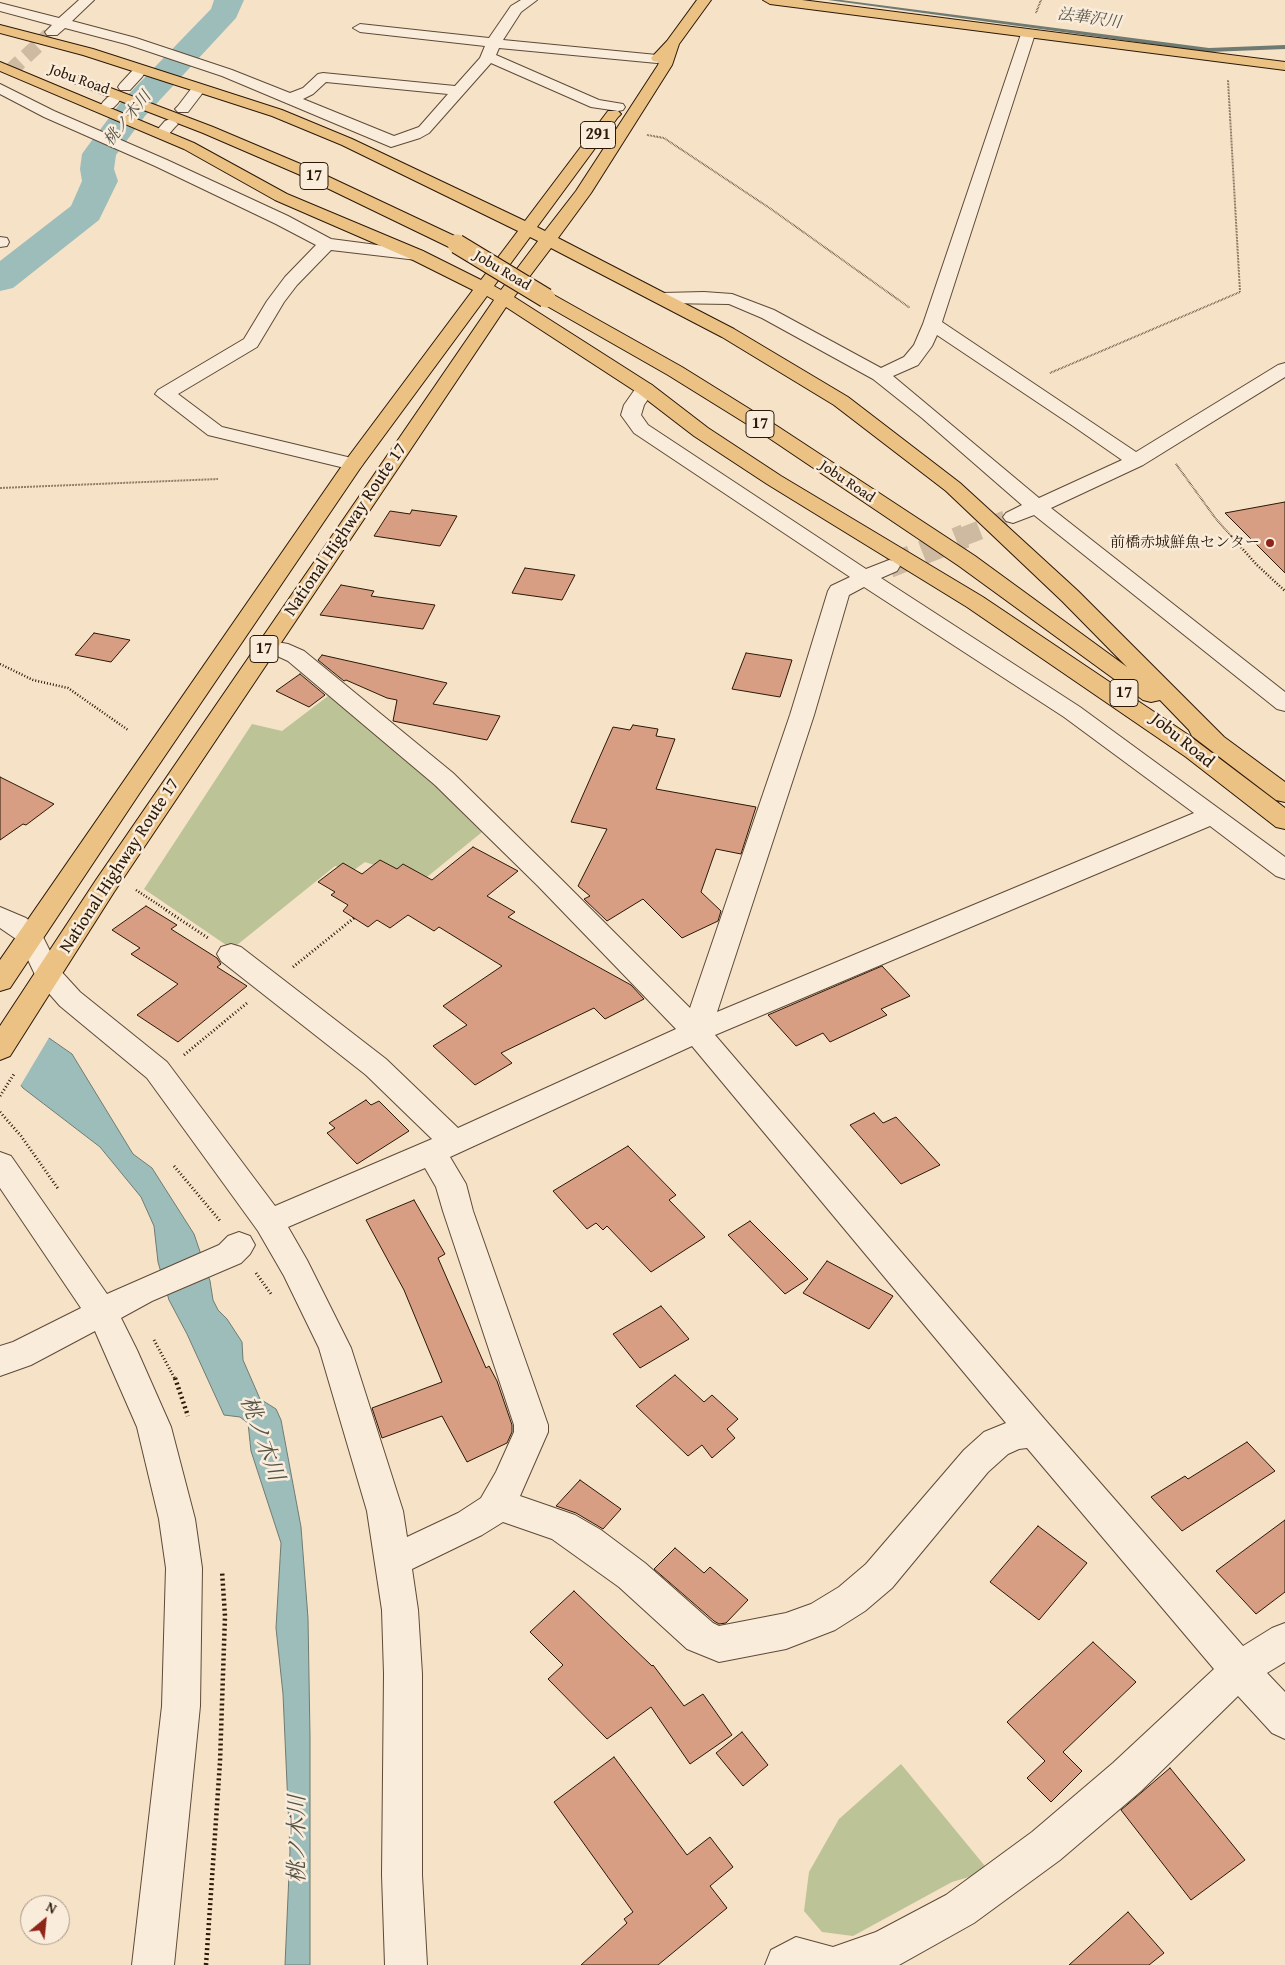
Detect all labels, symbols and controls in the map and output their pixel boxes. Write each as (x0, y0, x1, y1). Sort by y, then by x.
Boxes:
water label: 法華沢川 (1056, 5, 1122, 33)
street label: Jobu Road (46, 61, 112, 99)
water label: 桃ノ木川 (100, 88, 156, 150)
road number: 291 (580, 122, 616, 148)
road number: 17 (300, 162, 328, 190)
street label: Jobu Road (470, 247, 534, 295)
road number: 17 (746, 410, 774, 438)
street label: National Highway Route 17 (280, 439, 412, 621)
street label: Jobu Road (816, 457, 878, 507)
place label: 前橋赤城鮮魚センター (1110, 534, 1260, 552)
marker: 前橋赤城鮮魚センター (1264, 537, 1276, 549)
road number: 17 (250, 636, 278, 662)
road number: 17 (1110, 680, 1138, 706)
street label: Jobu Road (1146, 709, 1218, 773)
street label: National Highway Route 17 (55, 775, 185, 957)
water label: 桃ノ木川 (234, 1393, 288, 1485)
water label: 桃ノ木川 (285, 1795, 311, 1883)
north arrow (20, 1895, 70, 1945)
text: N (43, 1897, 60, 1919)

